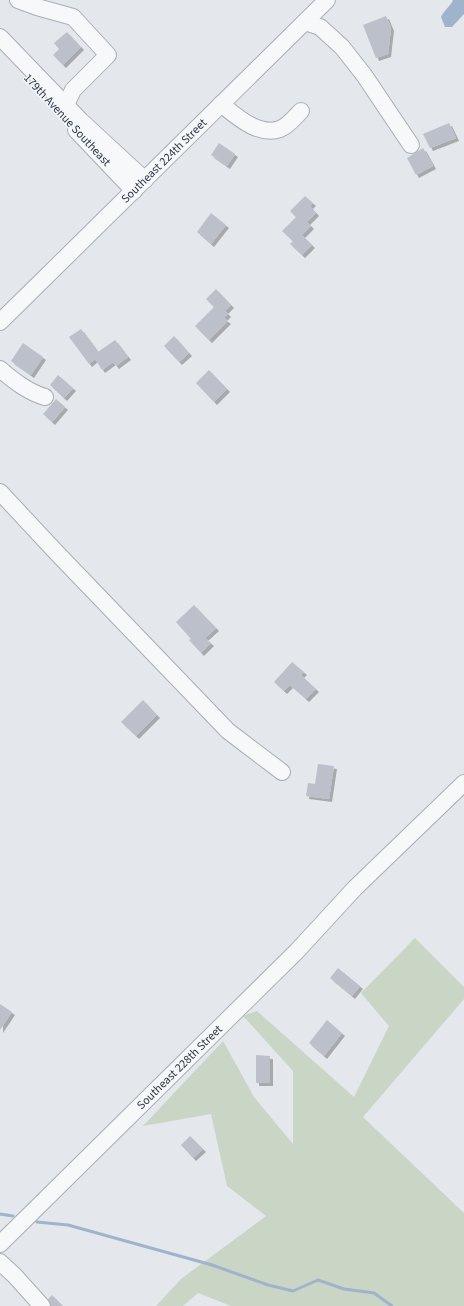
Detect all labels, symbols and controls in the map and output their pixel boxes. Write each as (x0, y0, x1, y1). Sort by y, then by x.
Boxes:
street label: 179th Avenue Southeast (20, 70, 114, 170)
street label: Southeast 224th Street (117, 115, 211, 207)
street label: Southeast 228th Street (133, 1021, 226, 1113)

